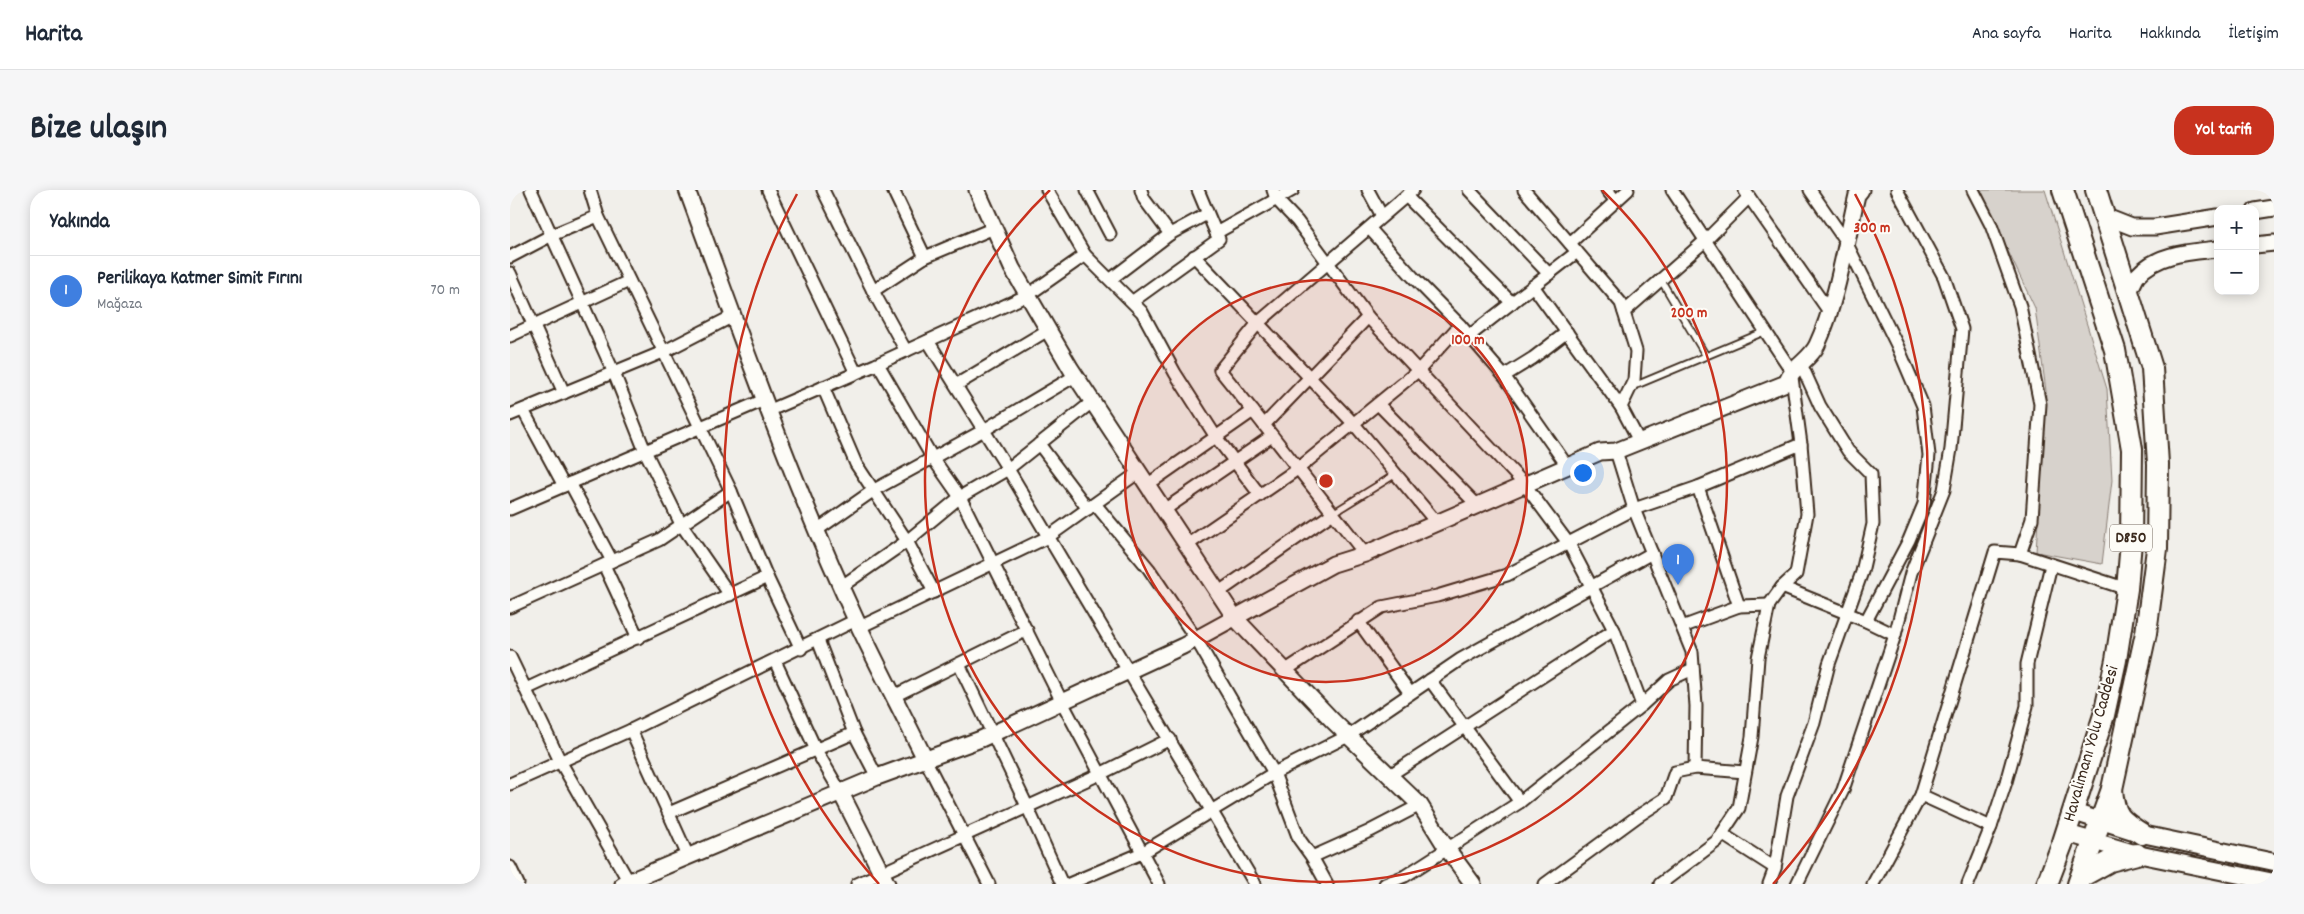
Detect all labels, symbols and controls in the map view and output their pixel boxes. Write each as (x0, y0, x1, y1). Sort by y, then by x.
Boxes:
text: Harita (25, 18, 82, 52)
text: Ana sayfa (1972, 22, 2041, 47)
text: Harita (2069, 22, 2111, 47)
text: Hakkında (2139, 22, 2200, 47)
text: İletişim (2228, 22, 2279, 47)
text: Bize ulaşın (30, 105, 167, 155)
button: Yol tarifi (2174, 106, 2274, 155)
map controls (2214, 205, 2259, 295)
button: + (2214, 205, 2259, 250)
text: Yakında (50, 208, 109, 238)
text: 300 m (1854, 218, 1890, 240)
button: − (2214, 250, 2259, 295)
text: Perilikaya Katmer Simit Fırını (97, 266, 302, 293)
text: 1 (64, 279, 68, 302)
text: 70 m (430, 279, 460, 302)
text: Mağaza (97, 293, 142, 316)
text: 200 m (1671, 303, 1707, 325)
text: 100 m (1451, 330, 1485, 352)
your location (1570, 460, 1596, 486)
centre of rings (1317, 472, 1335, 490)
road number: D850 (2110, 524, 2152, 552)
pin: 1 (1662, 544, 1694, 585)
street label: Havalimanı Yolu Caddesi (2058, 663, 2126, 825)

